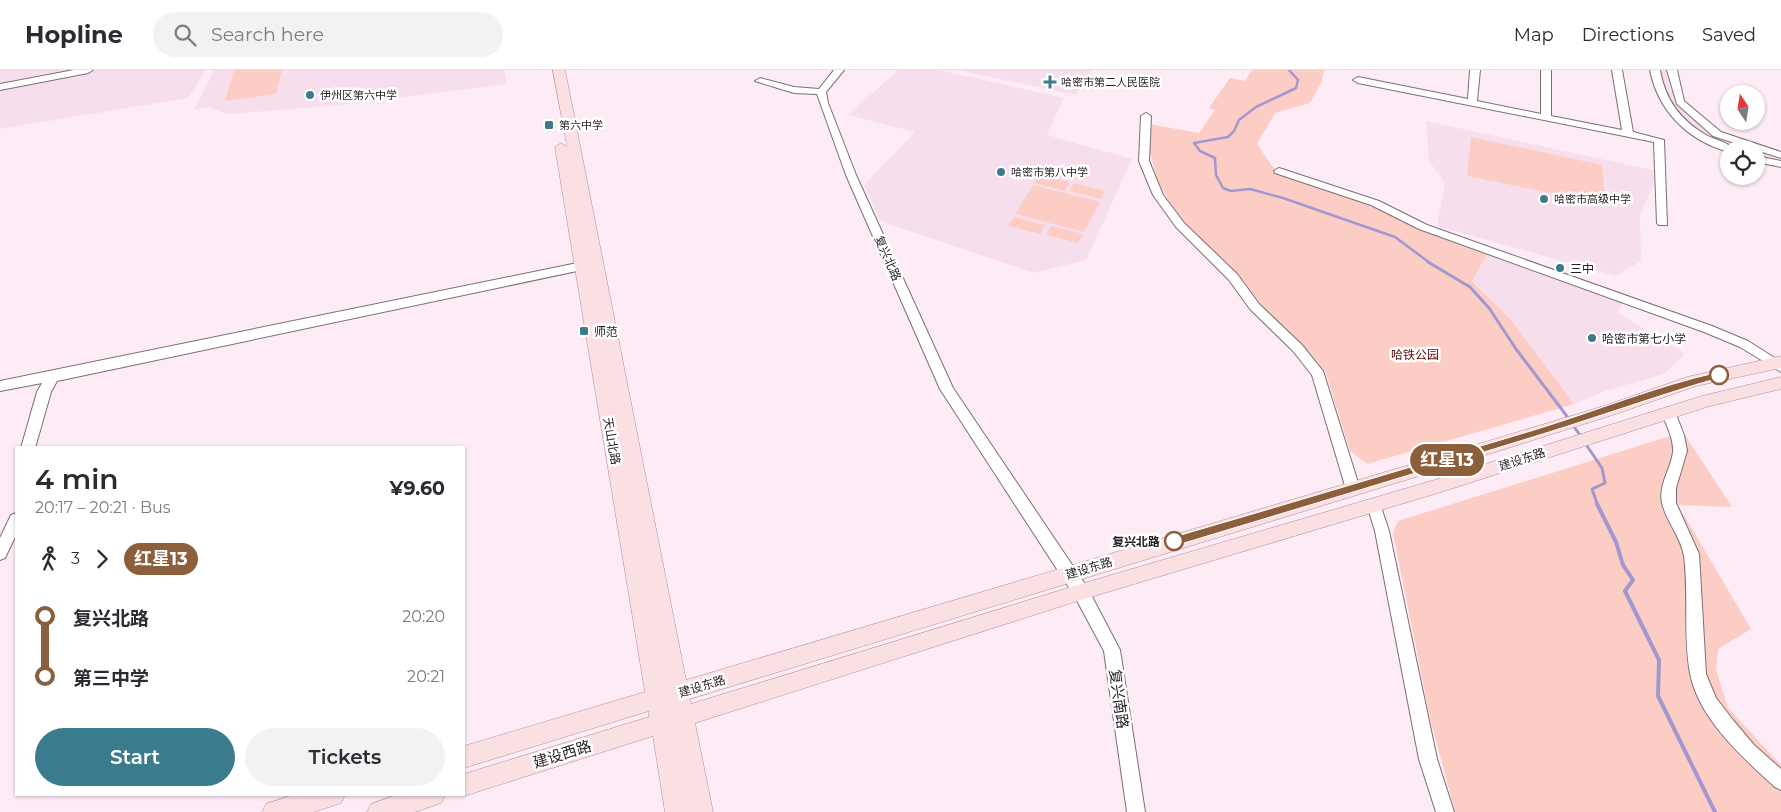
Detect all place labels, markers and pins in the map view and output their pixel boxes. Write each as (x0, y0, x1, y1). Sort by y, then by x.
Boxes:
marker: 哈密市第二人民医院 (1043, 75, 1057, 89)
place label: 哈密市第二人民医院 (1061, 75, 1160, 89)
place label: 伊州区第六中学 (320, 88, 397, 102)
marker: 伊州区第六中学 (304, 89, 316, 101)
place label: 第六中学 (559, 118, 603, 132)
marker: 第六中学 (543, 119, 555, 131)
place label: 哈密市第八中学 (1011, 165, 1088, 179)
marker: 哈密市第八中学 (995, 166, 1007, 178)
place label: 哈密市高级中学 (1554, 192, 1631, 206)
marker: 哈密市高级中学 (1538, 193, 1550, 205)
place label: 三中 (1570, 261, 1594, 276)
marker: 三中 (1554, 262, 1566, 274)
place label: 师范 (594, 324, 618, 339)
marker: 师范 (578, 325, 590, 337)
place label: 哈密市第七小学 (1602, 331, 1686, 346)
marker: 哈密市第七小学 (1586, 332, 1598, 344)
unlabelled marker (1709, 365, 1729, 385)
marker: 复兴北路 (1164, 531, 1184, 551)
place label: 复兴北路 (1112, 534, 1160, 549)

